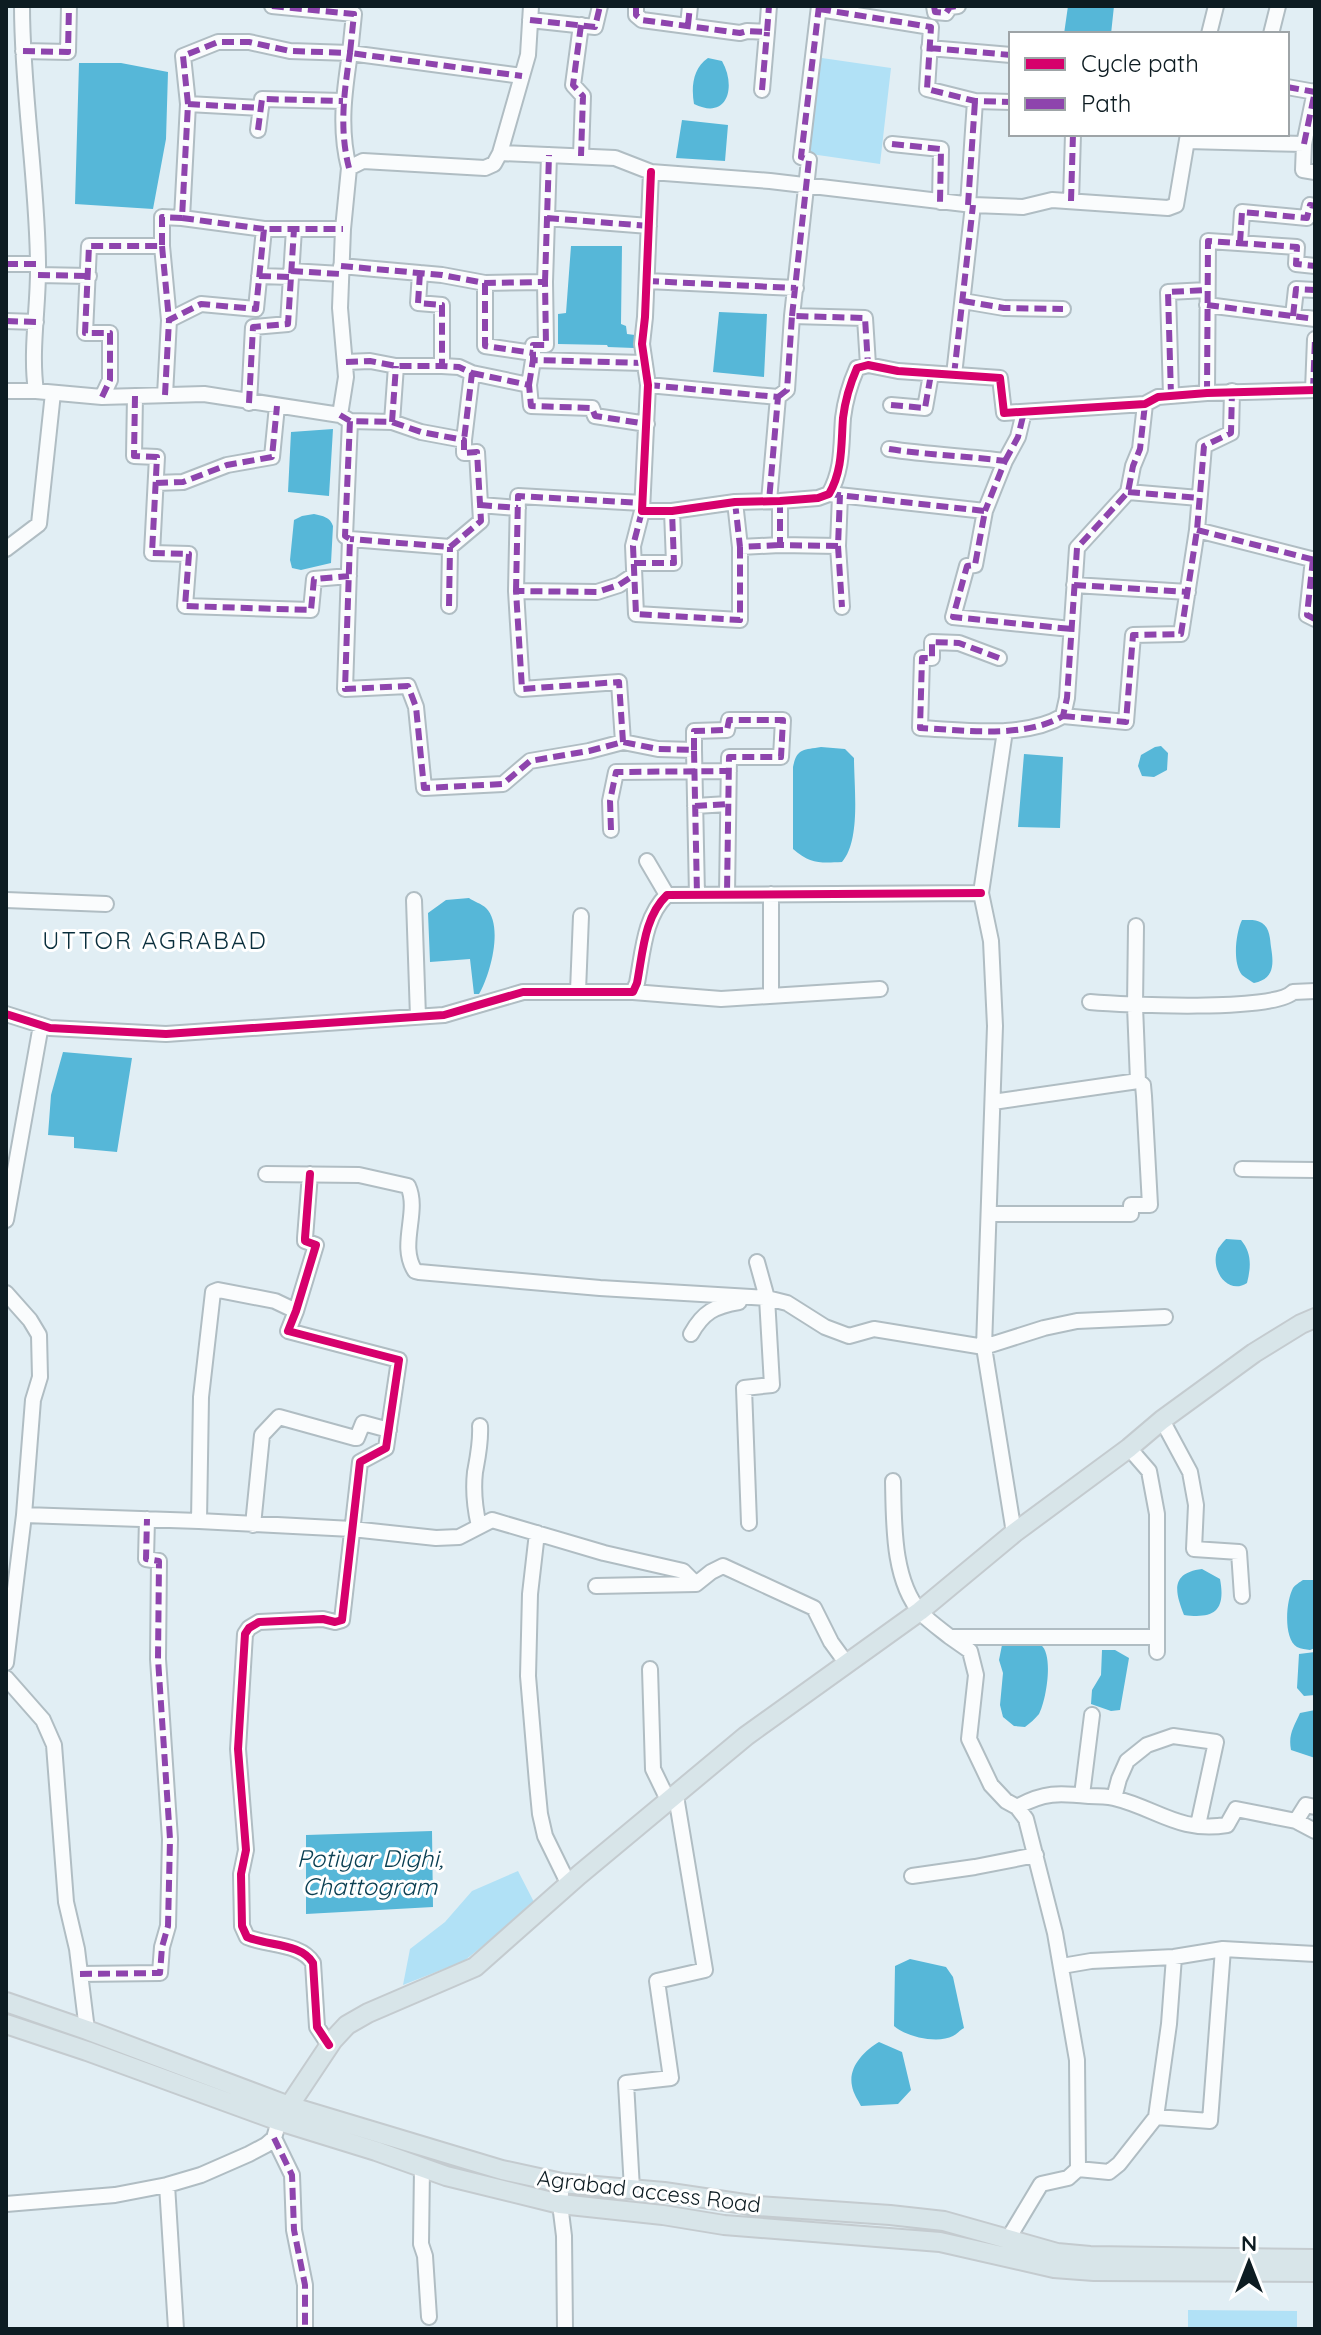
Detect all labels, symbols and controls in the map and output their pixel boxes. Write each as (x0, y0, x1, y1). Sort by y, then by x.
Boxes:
legend (1009, 32, 1289, 136)
text: Cycle path (1081, 48, 1199, 78)
text: Path (1081, 88, 1132, 118)
district label: UTTOR AGRABAD (42, 925, 268, 955)
water label: Potiyar Dighi, Chattogram (297, 1843, 443, 1901)
street label: Agrabad access Road (535, 2163, 763, 2219)
north arrow (1209, 2223, 1289, 2303)
text: N (1241, 2229, 1257, 2257)

